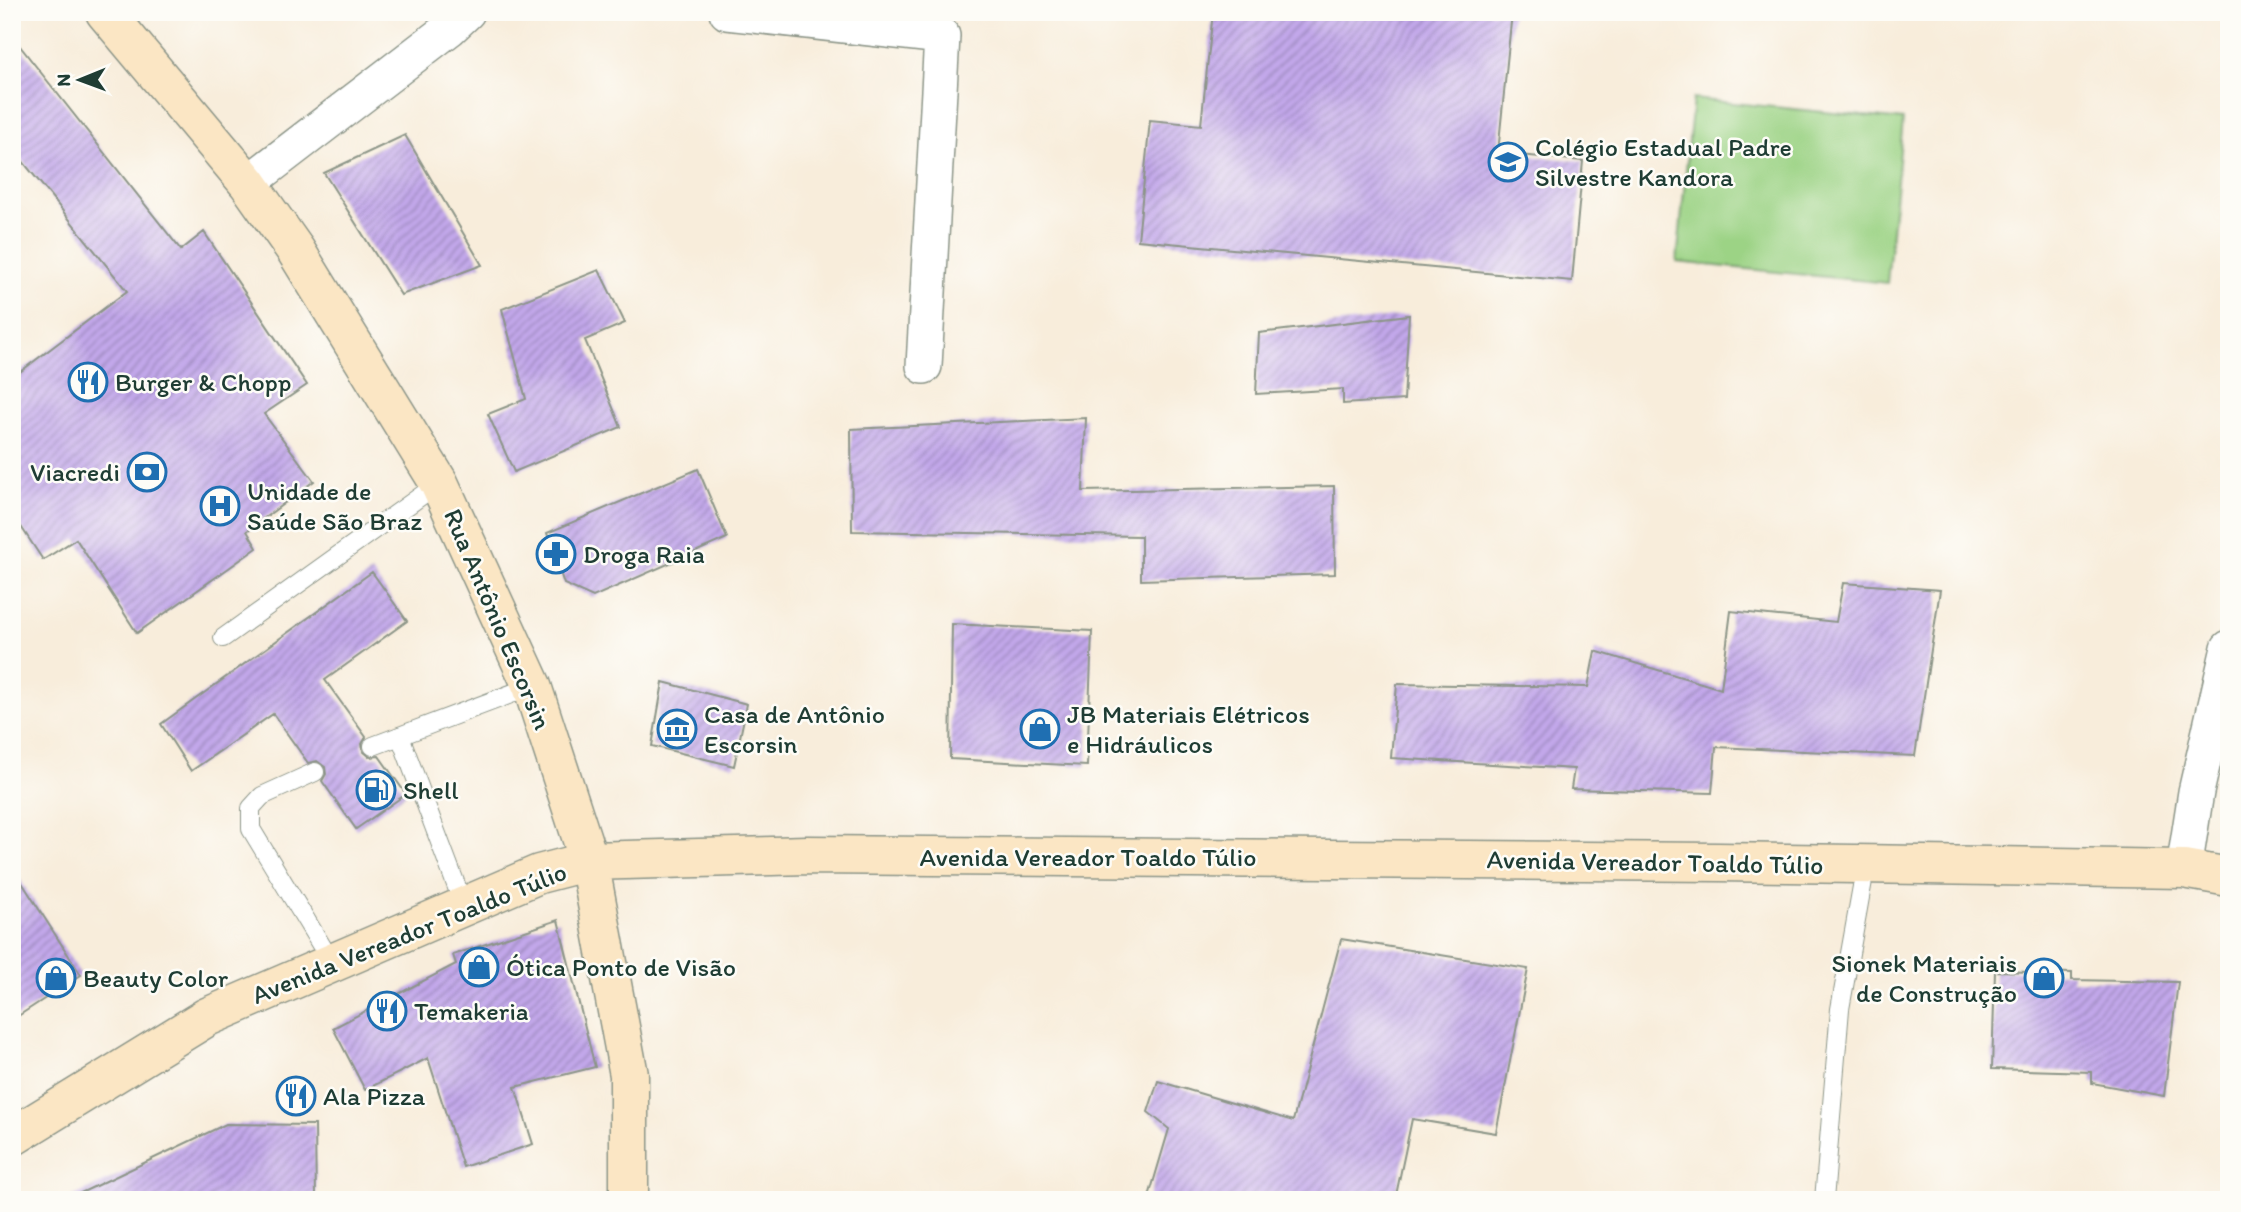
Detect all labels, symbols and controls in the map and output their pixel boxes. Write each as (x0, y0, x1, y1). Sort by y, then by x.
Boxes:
north arrow (46, 46, 116, 116)
text: N (52, 74, 75, 87)
place label: Colégio Estadual Padre Silvestre Kandora (1535, 131, 1792, 193)
school or university icon: Colégio Estadual Padre Silvestre Kandora (1487, 141, 1529, 183)
restaurant icon: Burger & Chopp (67, 361, 109, 403)
place label: Burger & Chopp (115, 366, 291, 398)
bank icon: Viacredi (126, 451, 168, 493)
place label: Viacredi (30, 456, 120, 488)
place label: Unidade de Saúde São Braz (247, 475, 422, 537)
hospital icon: Unidade de Saúde São Braz (199, 485, 241, 527)
street label: Rua Antônio Escorsin (437, 504, 559, 734)
pharmacy icon: Droga Raia (535, 533, 577, 575)
place label: Droga Raia (583, 538, 705, 570)
place label: Casa de Antônio Escorsin (704, 698, 885, 760)
place label: JB Materiais Elétricos e Hidráulicos (1067, 698, 1310, 760)
museum icon: Casa de Antônio Escorsin (656, 708, 698, 750)
shop icon: JB Materiais Elétricos e Hidráulicos (1019, 708, 1061, 750)
fuel station icon: Shell (355, 769, 397, 811)
place label: Shell (403, 774, 459, 806)
street label: Avenida Vereador Toaldo Túlio (920, 841, 1256, 873)
street label: Avenida Vereador Toaldo Túlio (1486, 843, 1824, 881)
street label: Avenida Vereador Toaldo Túlio (247, 855, 571, 1011)
shop icon: Ótica Ponto de Visão (458, 946, 500, 988)
place label: Sionek Materiais de Construção (1831, 947, 2017, 1009)
place label: Ótica Ponto de Visão (506, 951, 736, 983)
shop icon: Beauty Color (35, 957, 77, 999)
shop icon: Sionek Materiais de Construção (2023, 957, 2065, 999)
place label: Beauty Color (83, 962, 229, 994)
restaurant icon: Temakeria (366, 990, 408, 1032)
place label: Temakeria (414, 995, 529, 1027)
restaurant icon: Ala Pizza (275, 1075, 317, 1117)
place label: Ala Pizza (323, 1080, 426, 1112)

